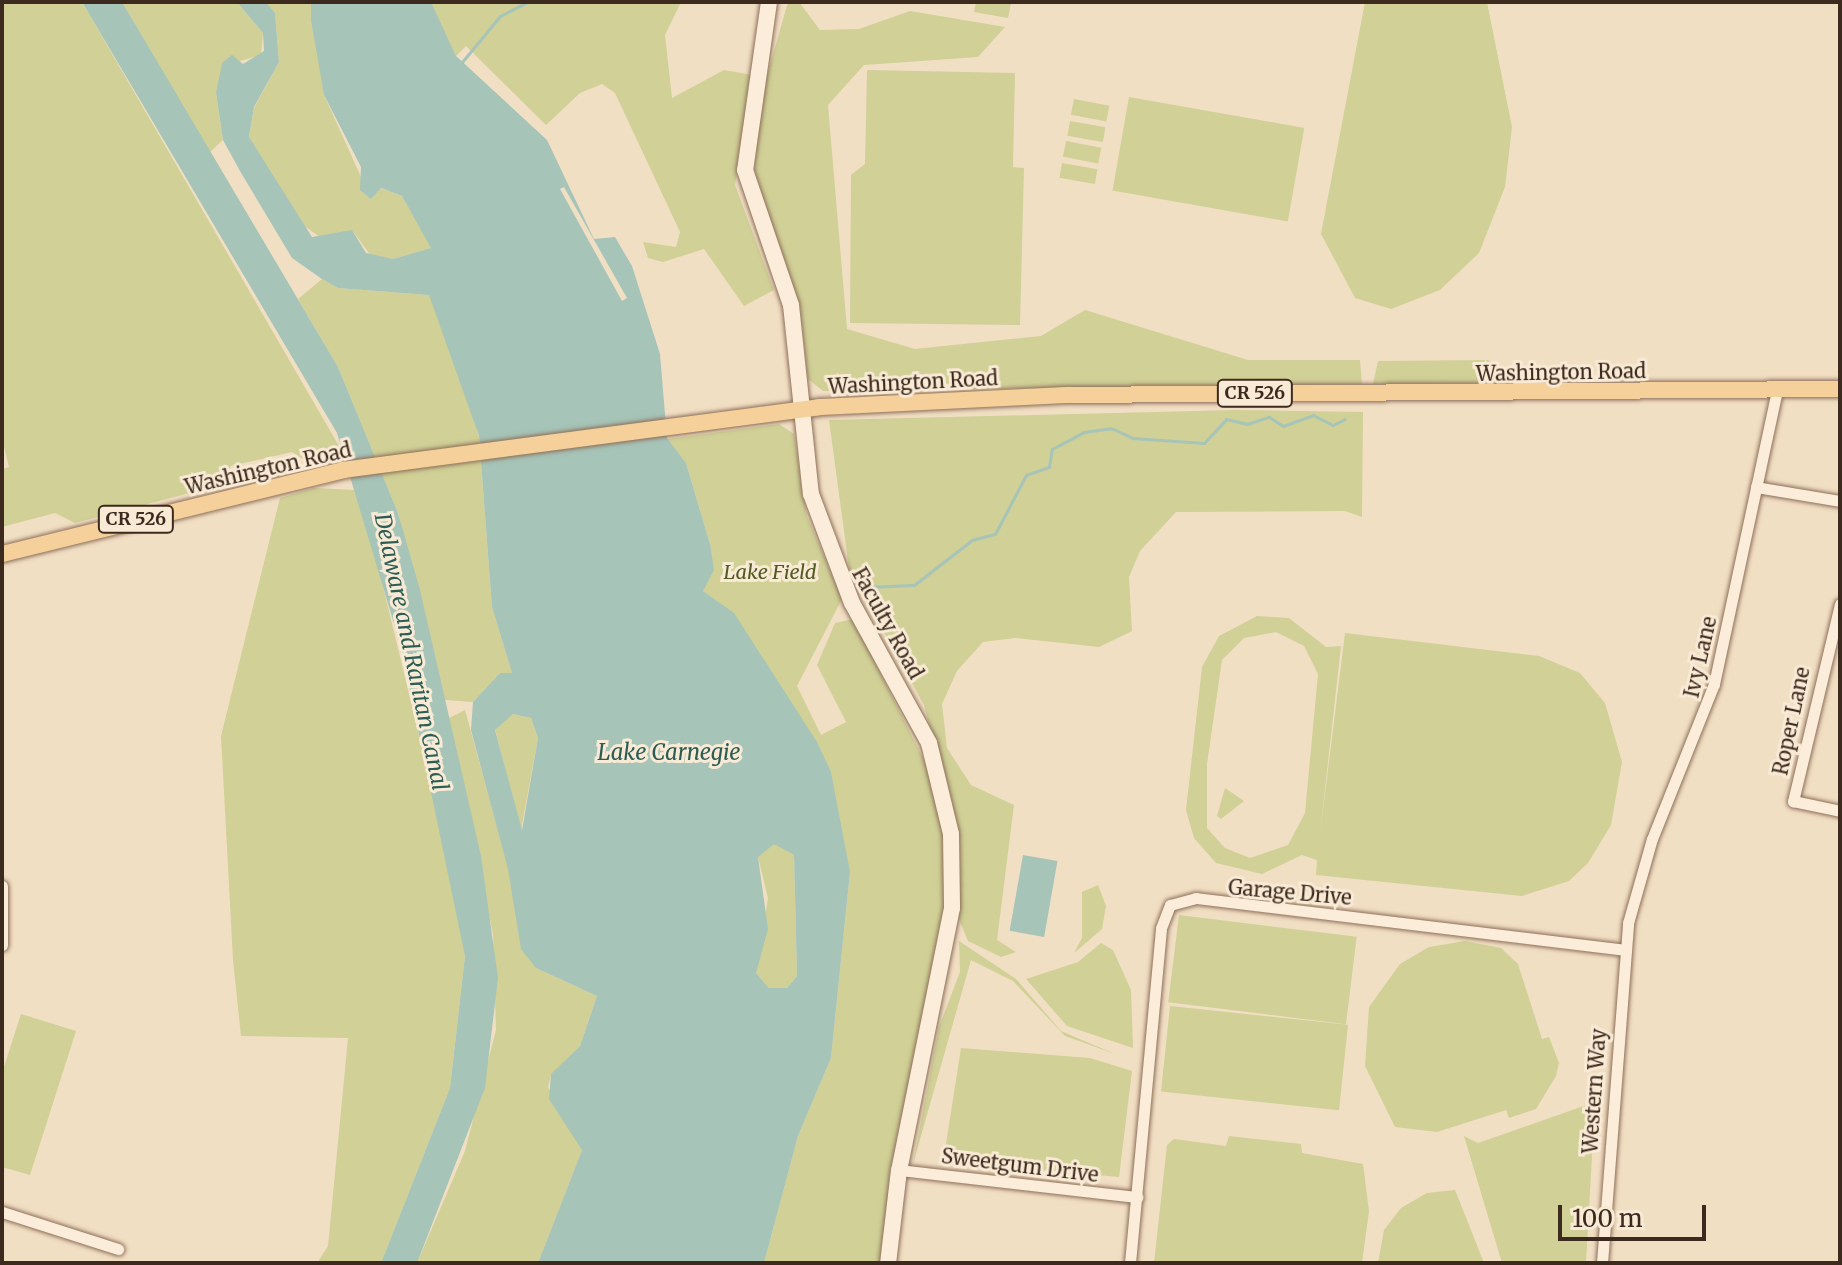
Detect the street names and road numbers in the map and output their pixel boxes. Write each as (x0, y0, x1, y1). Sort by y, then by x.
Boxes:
street label: Washington Road (1476, 359, 1646, 385)
street label: Washington Road (827, 366, 999, 398)
road number: CR 526 (1215, 379, 1295, 407)
street label: Washington Road (182, 437, 354, 499)
road number: CR 526 (96, 505, 176, 533)
street label: Faculty Road (848, 563, 928, 683)
street label: Ivy Lane (1679, 614, 1721, 700)
street label: Roper Lane (1768, 665, 1814, 777)
street label: Garage Drive (1227, 875, 1353, 909)
street label: Western Way (1578, 1028, 1610, 1154)
street label: Sweetgum Drive (940, 1143, 1100, 1187)

